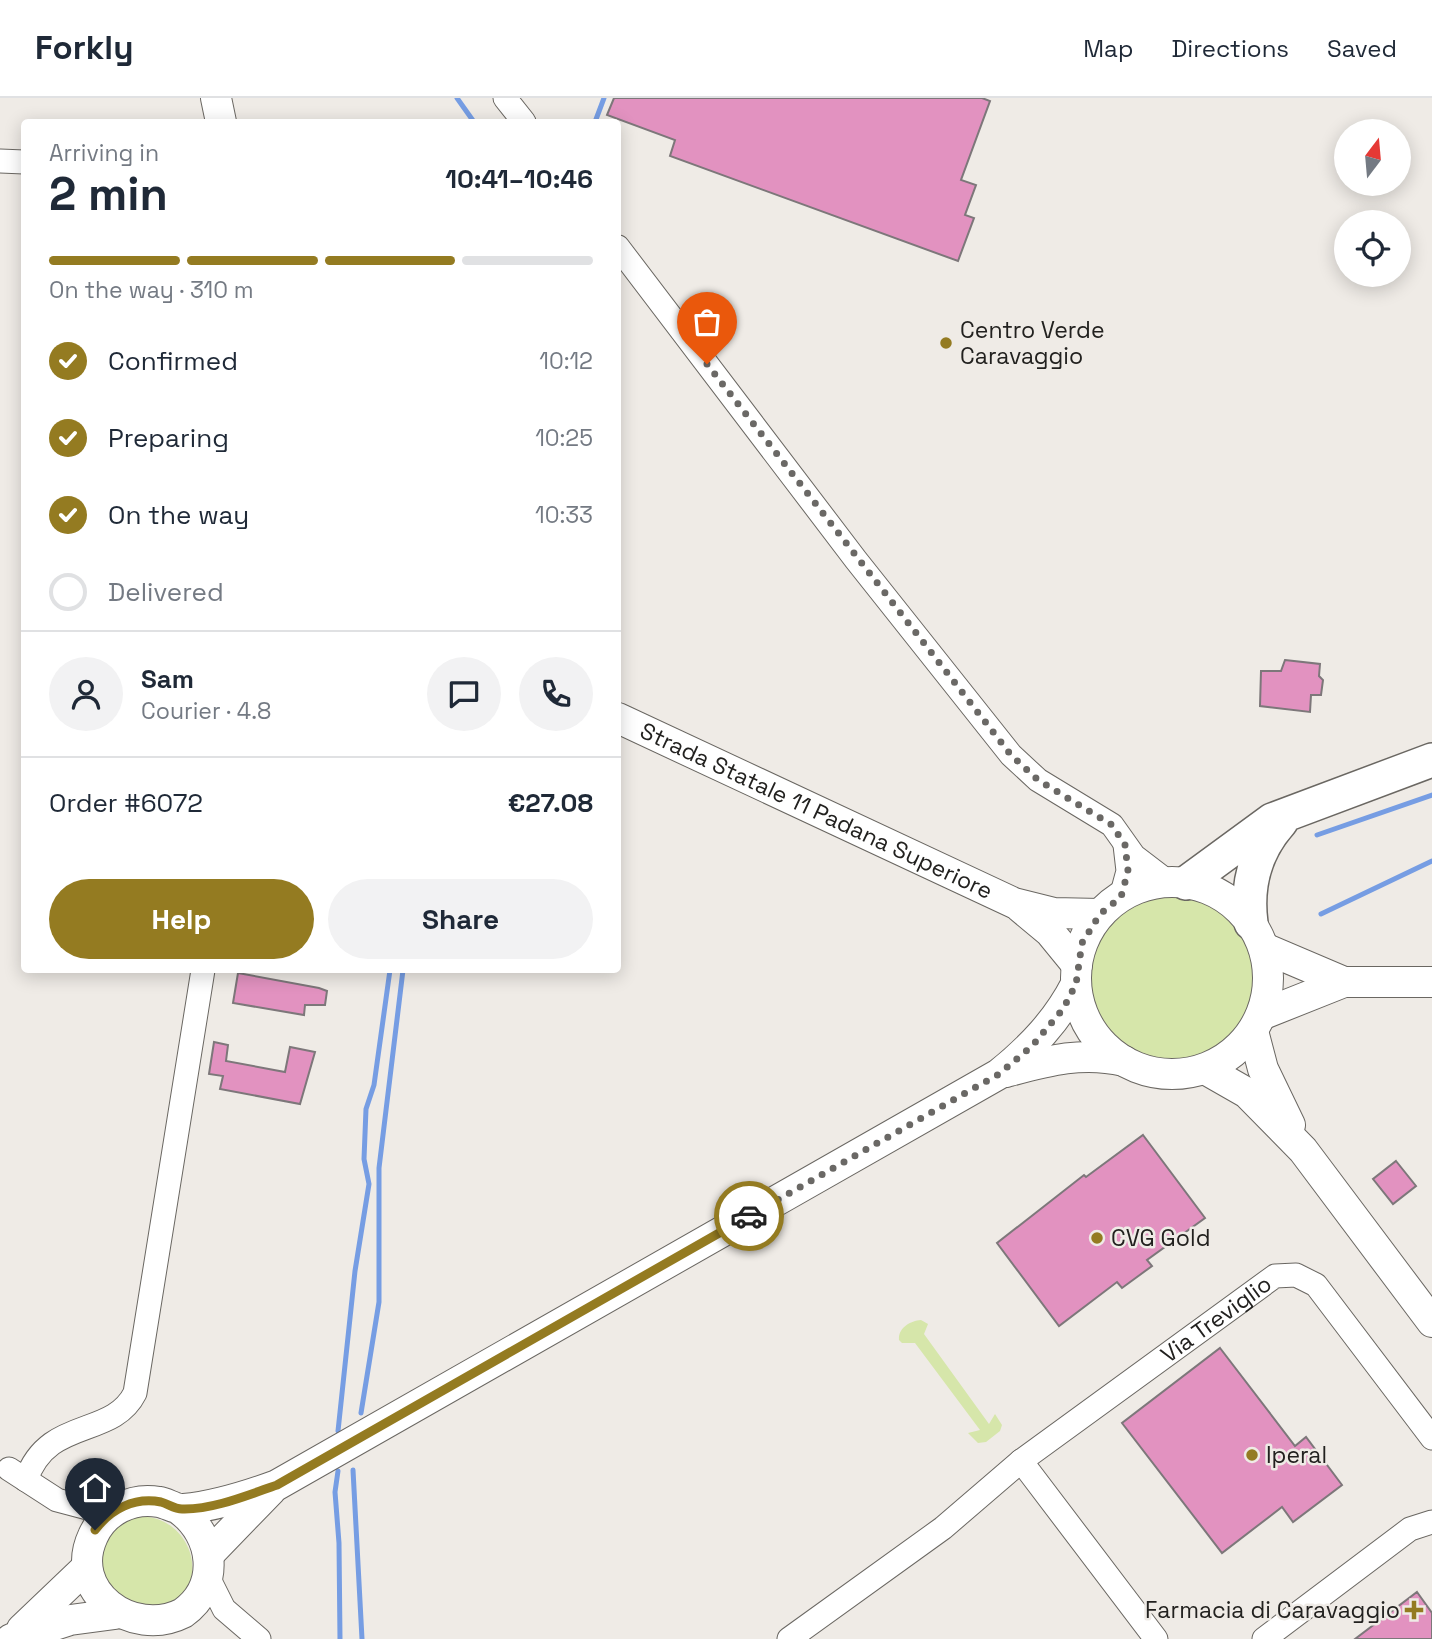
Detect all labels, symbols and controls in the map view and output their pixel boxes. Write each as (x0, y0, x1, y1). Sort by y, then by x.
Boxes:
text: Forkly (35, 27, 133, 69)
text: Map (1083, 33, 1133, 64)
text: Directions (1171, 33, 1289, 64)
text: Saved (1327, 33, 1397, 64)
north arrow (1334, 119, 1410, 196)
map controls (1334, 119, 1411, 287)
text: Arriving in (49, 138, 159, 168)
text: 10:41–10:46 (445, 162, 593, 196)
text: 2 min (49, 165, 168, 223)
button: locate (1334, 210, 1411, 287)
text: On the way · 310 m (49, 275, 254, 305)
pin (677, 292, 737, 364)
icon: bag (688, 303, 726, 341)
place label: Centro Verde Caravaggio (960, 315, 1105, 371)
marker: Centro Verde Caravaggio (938, 335, 954, 351)
icon: check (49, 342, 87, 380)
text: Confirmed (108, 344, 238, 378)
text: 10:12 (539, 346, 593, 376)
icon: check (49, 419, 87, 457)
text: Preparing (108, 421, 229, 455)
text: 10:25 (535, 423, 593, 453)
icon: check (49, 496, 87, 534)
text: On the way (108, 498, 249, 532)
text: 10:33 (535, 500, 593, 530)
text: Delivered (108, 575, 224, 609)
button: person (49, 657, 123, 731)
button: chat (427, 657, 501, 731)
button: phone (519, 657, 593, 731)
text: Sam (141, 662, 194, 696)
text: Courier · 4.8 (141, 696, 271, 726)
street label: Strada Statale 11 Padana Superiore (635, 715, 998, 906)
text: Order #6072 (49, 786, 203, 820)
text: €27.08 (508, 786, 593, 820)
button: Help (49, 879, 314, 959)
button: Share (328, 879, 593, 959)
courier (714, 1181, 784, 1251)
icon: car (730, 1197, 768, 1235)
place label: CVG Gold (1111, 1223, 1210, 1253)
marker: CVG Gold (1089, 1230, 1105, 1246)
street label: Via Treviglio (1155, 1269, 1277, 1369)
place label: Iperal (1266, 1440, 1327, 1470)
marker: Iperal (1244, 1447, 1260, 1463)
pin (65, 1458, 125, 1530)
icon: home (76, 1469, 114, 1507)
place label: Farmacia di Caravaggio (1145, 1595, 1400, 1625)
marker: Farmacia di Caravaggio (1406, 1602, 1422, 1618)

